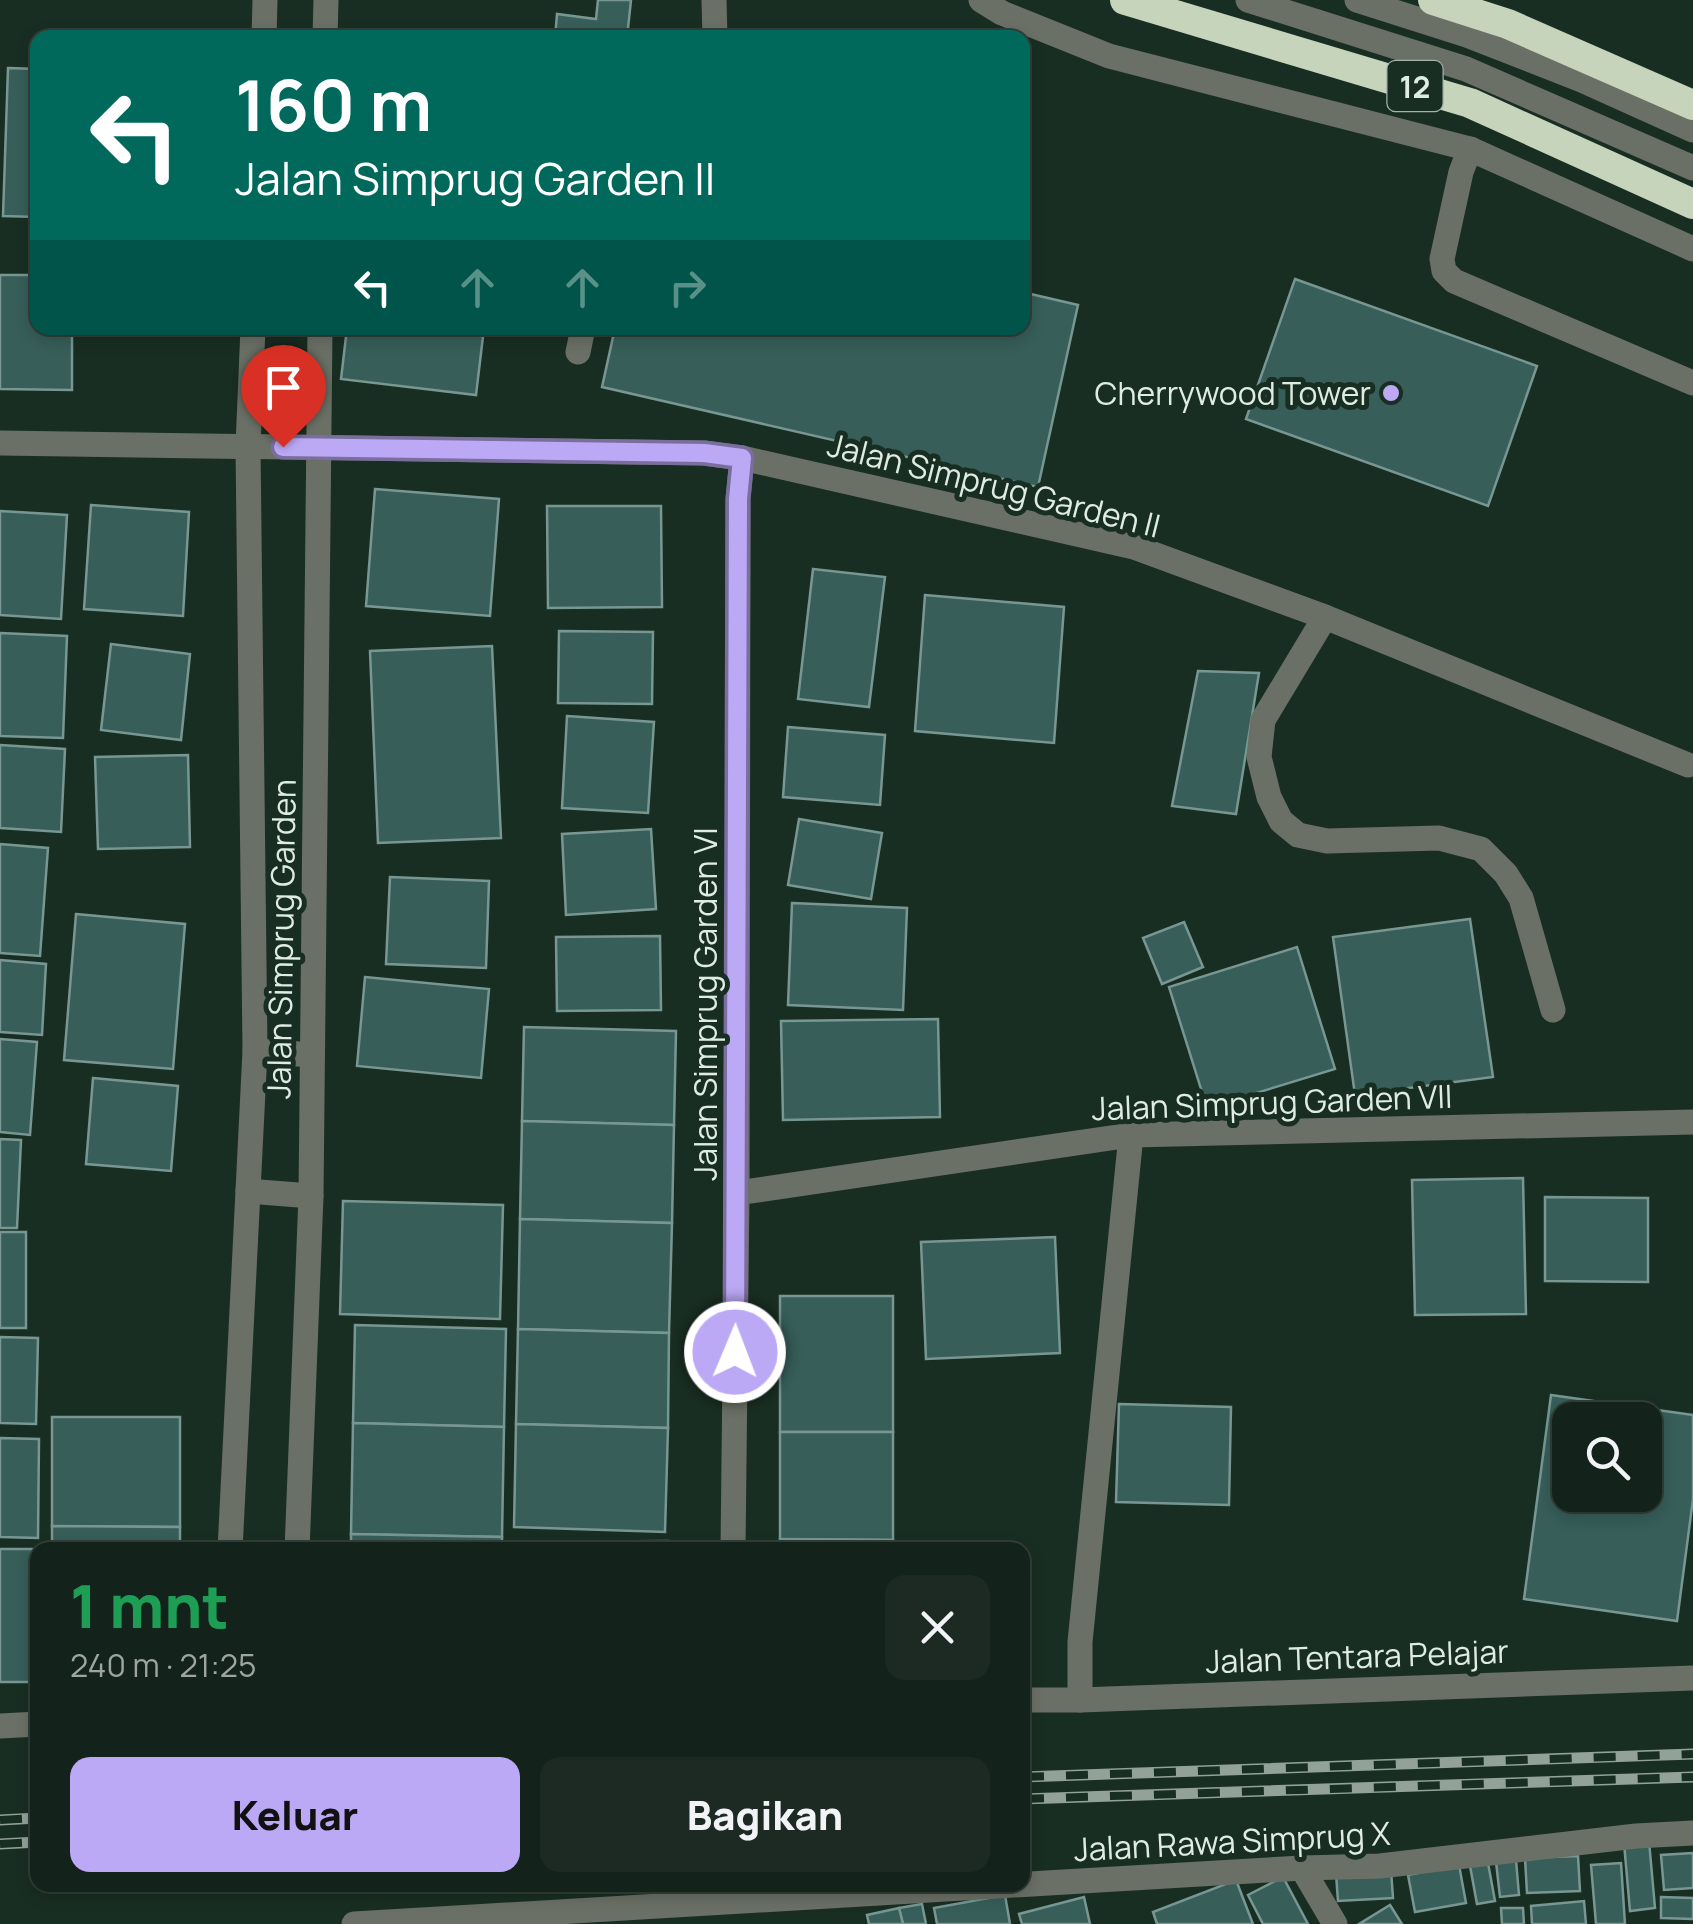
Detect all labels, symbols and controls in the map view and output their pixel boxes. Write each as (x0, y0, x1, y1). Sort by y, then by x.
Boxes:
text: 160 m (235, 56, 432, 152)
road number: 12 (1388, 61, 1442, 111)
icon: left (70, 70, 200, 200)
text: Jalan Simprug Garden II (235, 147, 715, 209)
icon: left (345, 260, 400, 315)
icon: ahead (450, 260, 505, 315)
icon: ahead (555, 260, 610, 315)
icon: right (660, 260, 715, 315)
pin (241, 345, 326, 448)
icon: arrive (256, 360, 311, 415)
place label: Cherrywood Tower (1095, 371, 1371, 415)
marker: Cherrywood Tower (1380, 382, 1402, 404)
street label: Jalan Simprug Garden II (823, 422, 1165, 548)
street label: Jalan Simprug Garden (256, 779, 306, 1099)
street label: Jalan Simprug Garden VI (683, 827, 727, 1181)
street label: Jalan Simprug Garden VII (1091, 1074, 1453, 1130)
position arrow (683, 1300, 787, 1404)
map controls (1552, 1402, 1662, 1512)
button: search (1552, 1402, 1662, 1512)
text: 1 mnt (70, 1564, 229, 1646)
button: close (885, 1575, 990, 1680)
street label: Jalan Tentara Pelajar (1205, 1629, 1509, 1683)
text: 240 m · 21:25 (70, 1643, 257, 1687)
button: Keluar (70, 1757, 520, 1872)
button: Bagikan (540, 1757, 990, 1872)
street label: Jalan Rawa Simprug X (1073, 1811, 1392, 1871)

